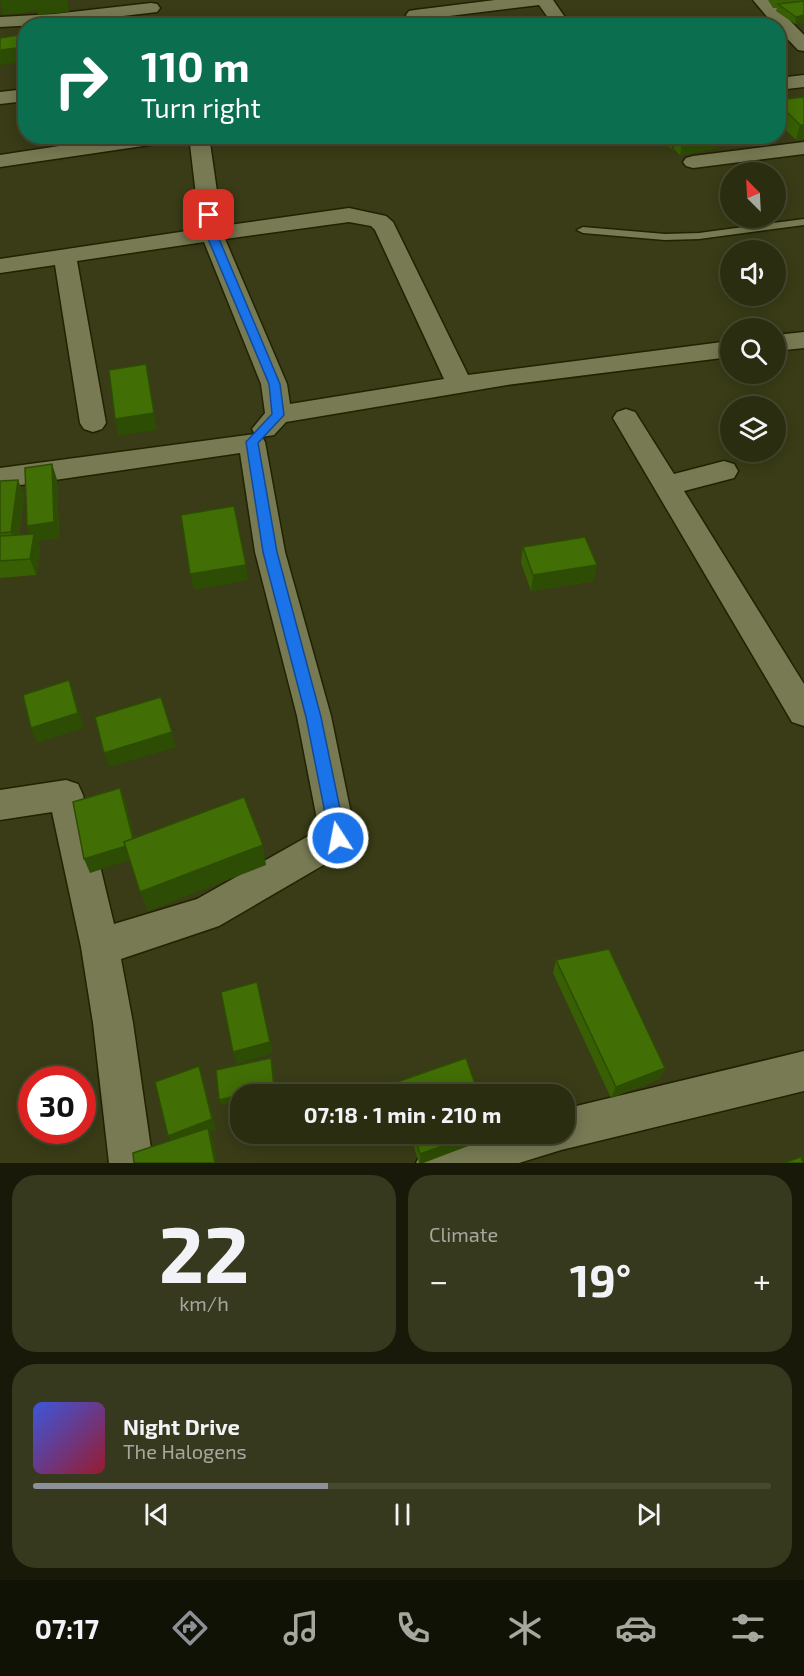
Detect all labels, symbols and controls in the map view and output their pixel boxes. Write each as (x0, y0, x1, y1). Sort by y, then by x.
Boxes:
text: 110 m (141, 40, 250, 90)
icon: right (42, 42, 120, 120)
text: Turn right (141, 91, 261, 123)
north arrow (720, 162, 786, 228)
map controls (720, 162, 786, 462)
pin (183, 189, 234, 240)
icon: arrive (192, 198, 225, 231)
button: sound (720, 240, 786, 306)
button: search (720, 318, 786, 384)
button: layers (720, 396, 786, 462)
position arrow (306, 806, 370, 870)
speed limit sign: 30 (18, 1066, 96, 1144)
text: 07:18 · 1 min · 210 m (304, 1101, 501, 1127)
text: 22 (159, 1205, 249, 1299)
text: Climate (429, 1222, 498, 1246)
text: 19° (570, 1252, 631, 1306)
text: − (429, 1260, 448, 1300)
text: + (753, 1260, 771, 1300)
text: km/h (179, 1291, 229, 1315)
text: Night Drive (123, 1413, 240, 1439)
text: The Halogens (123, 1439, 247, 1463)
icon: previous (140, 1498, 173, 1531)
icon: pause (386, 1498, 419, 1531)
icon: next (632, 1498, 665, 1531)
icon: directions (169, 1607, 211, 1649)
icon: music (280, 1607, 322, 1649)
icon: phone (392, 1607, 434, 1649)
icon: climate (504, 1607, 546, 1649)
icon: car (615, 1607, 657, 1649)
icon: filters (727, 1607, 769, 1649)
text: 07:17 (35, 1612, 99, 1644)

